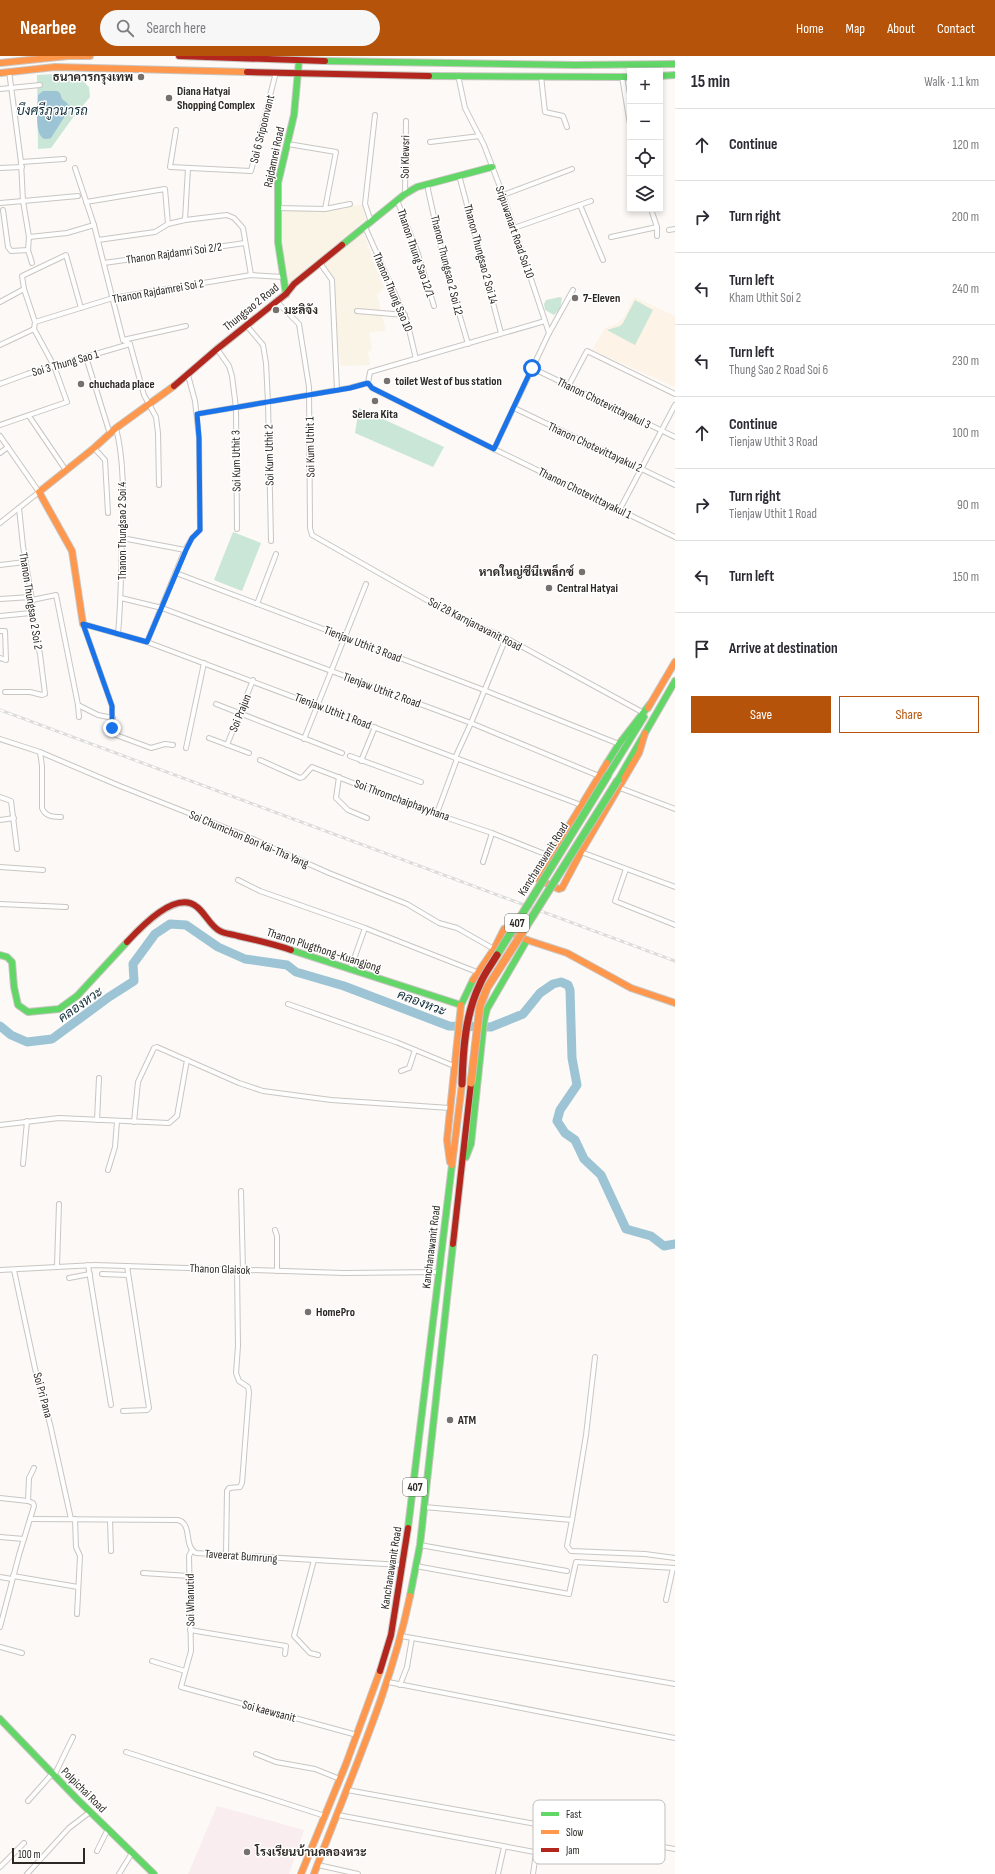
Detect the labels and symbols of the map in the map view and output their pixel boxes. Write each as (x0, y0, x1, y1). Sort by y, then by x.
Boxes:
place label: ธนาคารกรุงเทพ (53, 70, 133, 85)
marker: ธนาคารกรุงเทพ (136, 72, 146, 82)
place label: Diana Hatyai Shopping Complex (177, 84, 255, 113)
marker: Diana Hatyai Shopping Complex (164, 93, 174, 103)
street label: Soi 6 Sripoonvant (247, 93, 278, 165)
water label: บึงศรีภูวนารถ (16, 101, 88, 120)
street label: Rajdamrei Road (261, 125, 288, 189)
street label: Soi Klewsri (398, 135, 413, 179)
street label: Sripuwanart Road Soi 10 (492, 184, 537, 280)
street label: Thanon Thungsao 2 Soi 14 (460, 203, 501, 306)
street label: Thanon Thung Sao 12/1 (393, 207, 438, 300)
street label: Thanon Thungsao 2 Soi 12 (427, 213, 466, 317)
street label: Thanon Rajdamri Soi 2/2 (125, 239, 223, 268)
street label: Thanon Thung Sao 10 (369, 250, 416, 334)
street label: Thanon Rajdamrei Soi 2 (111, 276, 205, 307)
street label: Thungsao 2 Road (220, 280, 282, 334)
place label: 7-Eleven (583, 291, 620, 306)
marker: 7-Eleven (570, 293, 580, 303)
place label: มะลิจัง (284, 303, 318, 318)
marker: มะลิจัง (271, 305, 281, 315)
street label: Soi 3 Thung Sao 1 (30, 347, 101, 380)
route start (523, 359, 541, 377)
place label: toilet West of bus station (395, 374, 502, 389)
street label: Thanon Chotevittayakul 3 (554, 374, 653, 433)
marker: toilet West of bus station (382, 376, 392, 386)
place label: chuchada place (89, 377, 155, 392)
marker: chuchada place (76, 379, 86, 389)
marker: Selera Kita (370, 396, 380, 406)
place label: Selera Kita (352, 407, 398, 422)
street label: Soi Kum Uthit 1 (302, 416, 319, 478)
street label: Thanon Chotevittayakul 2 (545, 419, 644, 476)
street label: Soi Kum Uthit 2 (261, 424, 278, 486)
street label: Soi Kum Uthit 3 (228, 430, 245, 492)
street label: Thanon Chotevittayakul 1 (536, 464, 634, 523)
street label: Thanon Thungsao 2 Soi 4 (115, 482, 130, 580)
street label: Thanon Thungsao 2 Soi 2 (15, 551, 46, 651)
place label: หาดใหญ่ซีนีเพล็กซ์ (479, 564, 575, 580)
marker: หาดใหญ่ซีนีเพล็กซ์ (577, 567, 587, 577)
place label: Central Hatyai (557, 581, 618, 596)
marker: Central Hatyai (544, 583, 554, 593)
street label: Soi 28 Karnjanavanit Road (425, 594, 524, 655)
street label: Tienjaw Uthit 3 Road (322, 623, 404, 666)
street label: Tienjaw Uthit 2 Road (341, 669, 423, 712)
street label: Tienjaw Uthit 1 Road (292, 690, 373, 733)
street label: Soi Prajun (226, 692, 255, 734)
route end (103, 719, 121, 737)
street label: Soi Thromchaiphayyhana (352, 776, 452, 825)
street label: Soi Chumchon Bon Kai-Tha Yang (187, 807, 311, 872)
street label: Kanchanawanit Road (515, 820, 572, 899)
road number: 407 (505, 914, 529, 932)
street label: Thanon Plugthong-Kuangjong (265, 925, 383, 976)
water label: คลองหวะ (55, 984, 106, 1026)
water label: คลองหวะ (395, 986, 448, 1020)
street label: Kanchanawanit Road (419, 1205, 444, 1289)
street label: Thanon Glaisok (189, 1261, 251, 1278)
place label: HomePro (316, 1305, 355, 1320)
marker: HomePro (303, 1307, 313, 1317)
street label: Soi Pri Pana (29, 1371, 56, 1420)
place label: ATM (457, 1413, 476, 1428)
marker: ATM (445, 1415, 455, 1425)
road number: 407 (403, 1478, 427, 1496)
street label: Kanchanawanit Road (378, 1526, 405, 1610)
street label: Taveerat Bumrung (204, 1546, 278, 1567)
street label: Soi Whanutid (183, 1573, 198, 1627)
street label: Soi kaewsanit (240, 1697, 298, 1726)
street label: Polpichai Road (58, 1764, 110, 1816)
legend (533, 1800, 665, 1864)
text: Fast (566, 1808, 582, 1821)
text: Slow (566, 1826, 583, 1839)
place label: โรงเรียนบ้านคลองหวะ (254, 1844, 367, 1860)
text: Jam (565, 1844, 580, 1857)
scale bar (12, 1846, 85, 1865)
marker: โรงเรียนบ้านคลองหวะ (242, 1847, 252, 1857)

